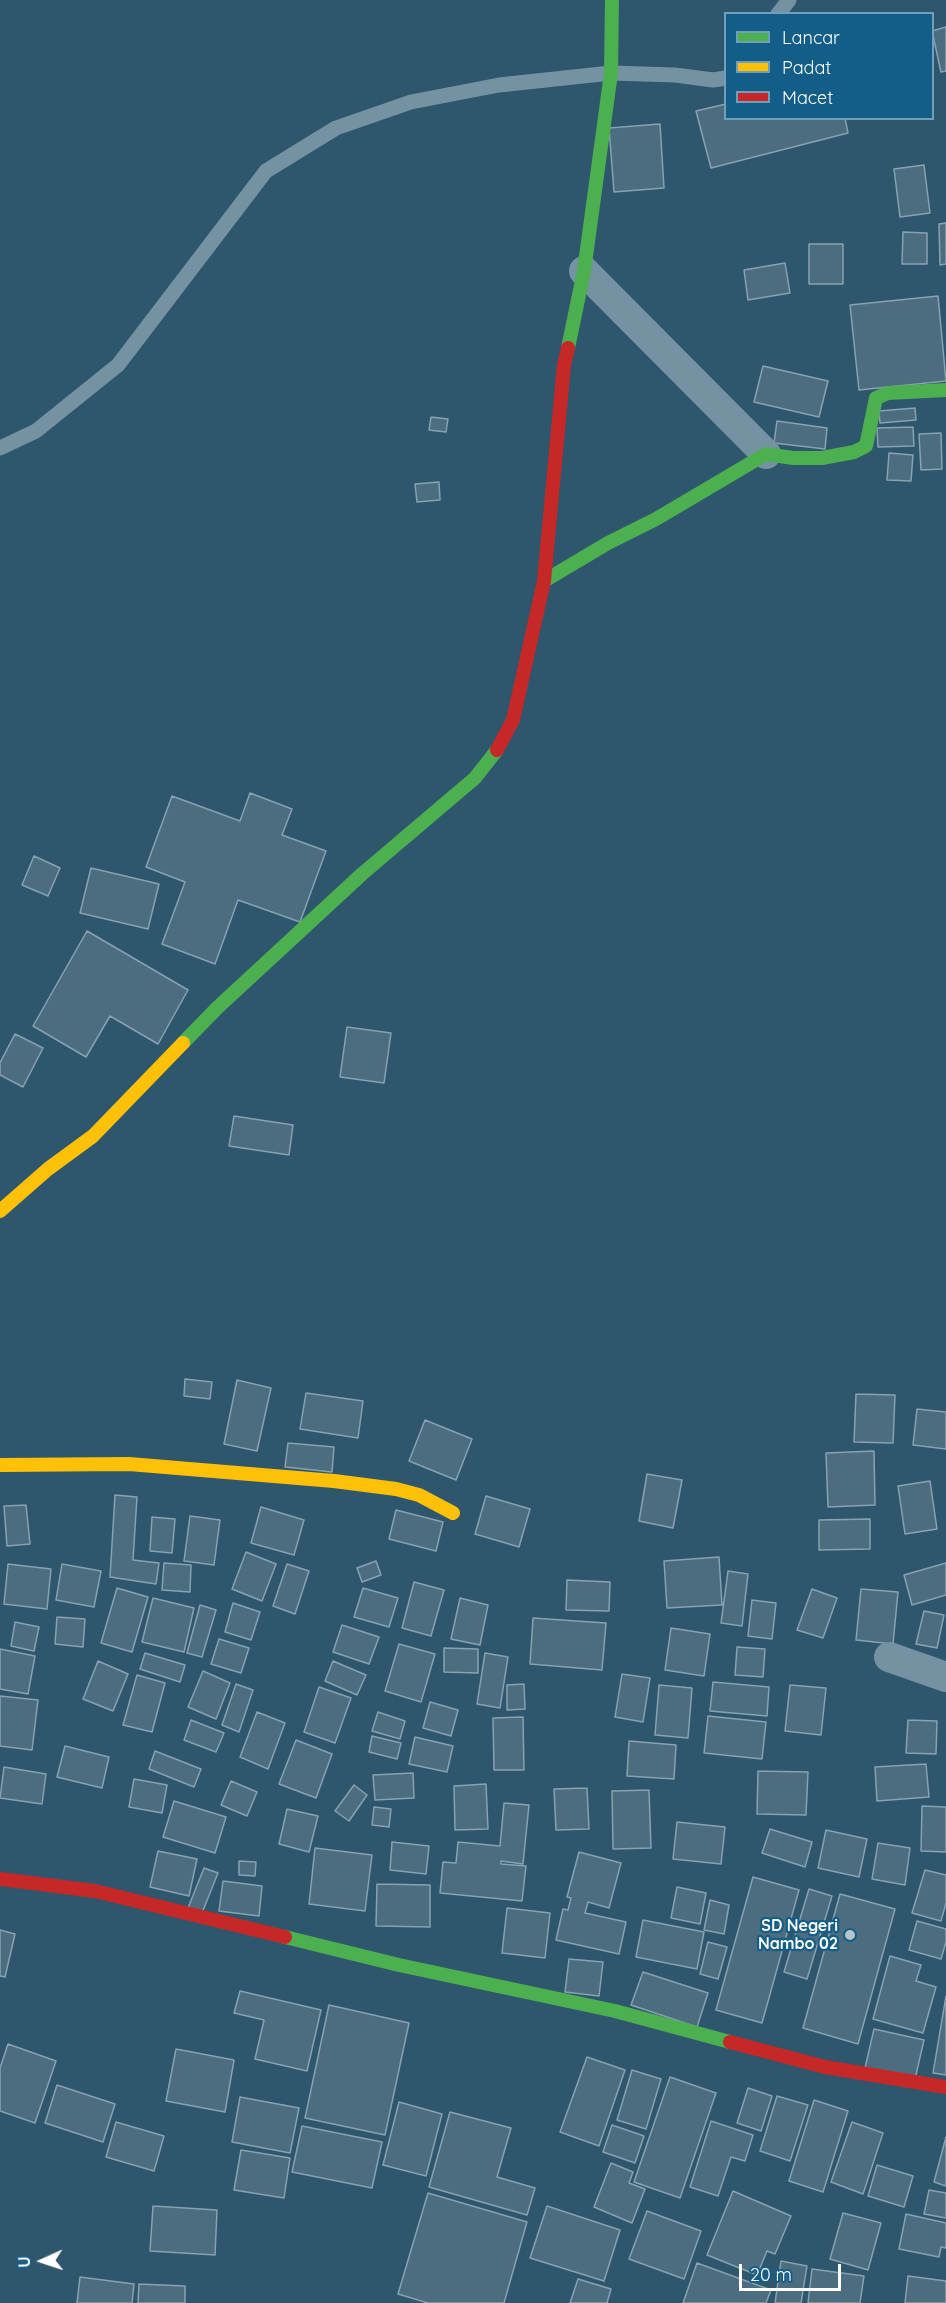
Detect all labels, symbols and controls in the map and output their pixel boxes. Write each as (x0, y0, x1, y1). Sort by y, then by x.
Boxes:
legend (724, 12, 934, 120)
text: Lancar (782, 26, 840, 49)
text: Padat (782, 56, 831, 79)
text: Macet (782, 86, 833, 109)
place label: SD Negeri Nambo 02 (758, 1916, 838, 1954)
marker: SD Negeri Nambo 02 (843, 1928, 857, 1942)
north arrow (12, 2231, 72, 2291)
scale bar (742, 2252, 844, 2290)
text: U (14, 2256, 34, 2268)
text: 20 m (750, 2263, 792, 2286)

